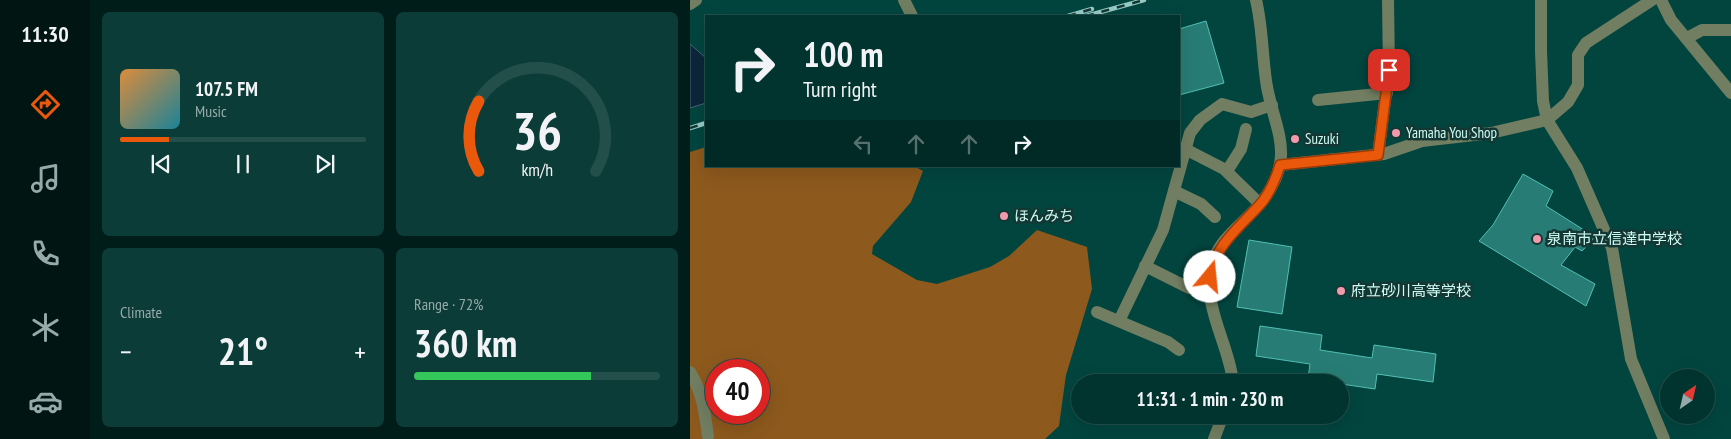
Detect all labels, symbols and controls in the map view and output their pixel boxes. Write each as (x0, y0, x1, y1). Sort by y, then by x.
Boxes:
text: 11:30 (21, 20, 69, 48)
text: 100 m (803, 31, 884, 77)
icon: right (720, 35, 785, 100)
pin (1368, 49, 1410, 91)
icon: arrive (1375, 56, 1403, 84)
text: Turn right (803, 75, 877, 103)
text: 107.5 FM (195, 77, 258, 101)
icon: directions (28, 87, 63, 122)
text: 36 (512, 97, 562, 164)
text: Music (195, 101, 227, 121)
place label: Yamaha You Shop (1406, 123, 1497, 142)
marker: Yamaha You Shop (1390, 127, 1402, 139)
place label: Suzuki (1305, 129, 1339, 148)
icon: left (849, 130, 877, 158)
icon: ahead (902, 130, 930, 158)
icon: ahead (955, 130, 983, 158)
icon: right (1008, 130, 1036, 158)
marker: Suzuki (1289, 133, 1301, 145)
icon: previous (147, 150, 175, 178)
icon: pause (229, 150, 257, 178)
icon: next (311, 150, 339, 178)
text: km/h (521, 158, 553, 181)
icon: music (28, 161, 63, 196)
place label: ほんみち (1014, 206, 1074, 225)
marker: ほんみち (998, 210, 1010, 222)
place label: 泉南市立信達中学校 (1547, 229, 1682, 248)
marker: 泉南市立信達中学校 (1531, 233, 1543, 245)
icon: phone (28, 236, 63, 271)
position arrow (1183, 250, 1235, 302)
place label: 府立砂川高等学校 (1351, 281, 1471, 300)
marker: 府立砂川高等学校 (1335, 285, 1347, 297)
text: Range · 72% (414, 294, 483, 314)
text: Climate (120, 302, 162, 322)
icon: climate (28, 310, 63, 345)
text: 360 km (414, 318, 517, 367)
text: 21° (218, 326, 268, 375)
text: − (120, 333, 132, 370)
text: + (354, 333, 366, 370)
speed limit sign: 40 (705, 359, 770, 424)
north arrow (1660, 369, 1715, 424)
map controls (1660, 369, 1715, 424)
icon: car (28, 384, 63, 419)
text: 11:31 · 1 min · 230 m (1137, 387, 1283, 411)

